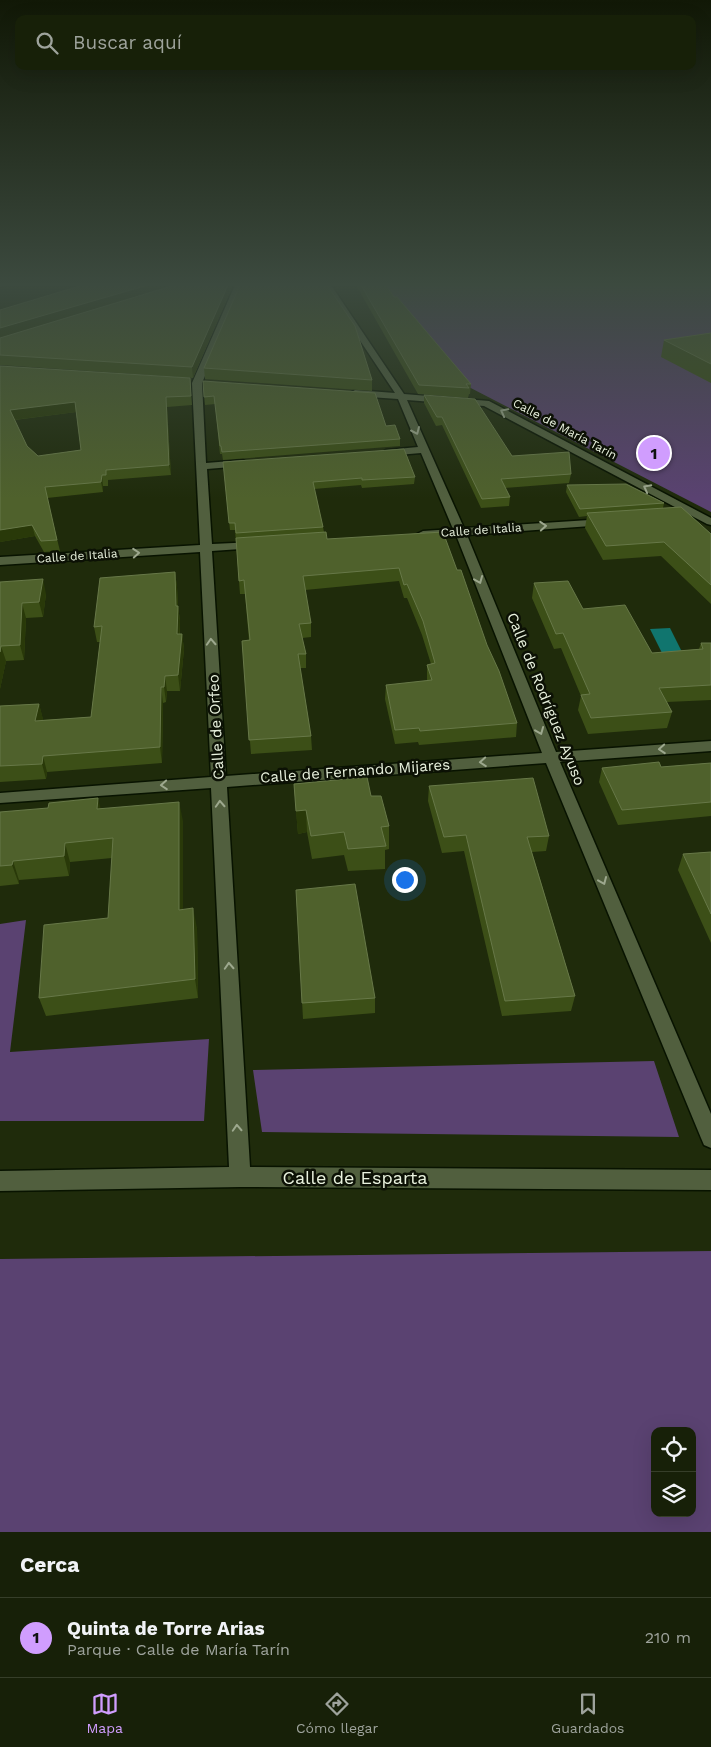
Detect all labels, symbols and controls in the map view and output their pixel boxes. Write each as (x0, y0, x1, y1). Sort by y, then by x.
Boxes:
search box (15, 15, 696, 70)
icon: search (33, 29, 61, 57)
text: Buscar aquí (73, 31, 182, 54)
street label: Calle de María Tarín (511, 396, 619, 462)
one-way arrow (500, 408, 509, 418)
one-way arrow (409, 426, 420, 435)
pin: 1 (638, 434, 670, 472)
one-way arrow (644, 484, 653, 494)
street label: Calle de Italia (440, 520, 522, 540)
one-way arrow (539, 520, 547, 531)
street label: Calle de Italia (36, 546, 118, 566)
one-way arrow (132, 547, 140, 558)
one-way arrow (473, 575, 484, 584)
street label: Calle de Rodríguez Ayuso (503, 610, 589, 788)
one-way arrow (206, 637, 217, 645)
street label: Calle de Orfeo (204, 674, 228, 780)
one-way arrow (534, 726, 545, 735)
one-way arrow (658, 744, 666, 755)
street label: Calle de Fernando Mijares (259, 755, 451, 787)
one-way arrow (479, 757, 487, 768)
one-way arrow (159, 780, 167, 791)
one-way arrow (214, 800, 225, 808)
your location (392, 867, 418, 893)
one-way arrow (597, 876, 608, 885)
one-way arrow (223, 962, 234, 970)
one-way arrow (232, 1124, 243, 1132)
street label: Calle de Esparta (283, 1167, 427, 1188)
map controls (651, 1427, 696, 1517)
button: locate (651, 1427, 696, 1472)
button: layers (651, 1472, 696, 1517)
text: Cerca (20, 1552, 79, 1577)
text: Quinta de Torre Arias (67, 1617, 265, 1640)
text: 1 (33, 1628, 39, 1647)
text: 210 m (645, 1628, 691, 1647)
text: Parque · Calle de María Tarín (67, 1640, 290, 1659)
tab: Mapa (86, 1690, 123, 1736)
tab: Cómo llegar (296, 1690, 378, 1736)
tab: Guardados (551, 1690, 625, 1736)

